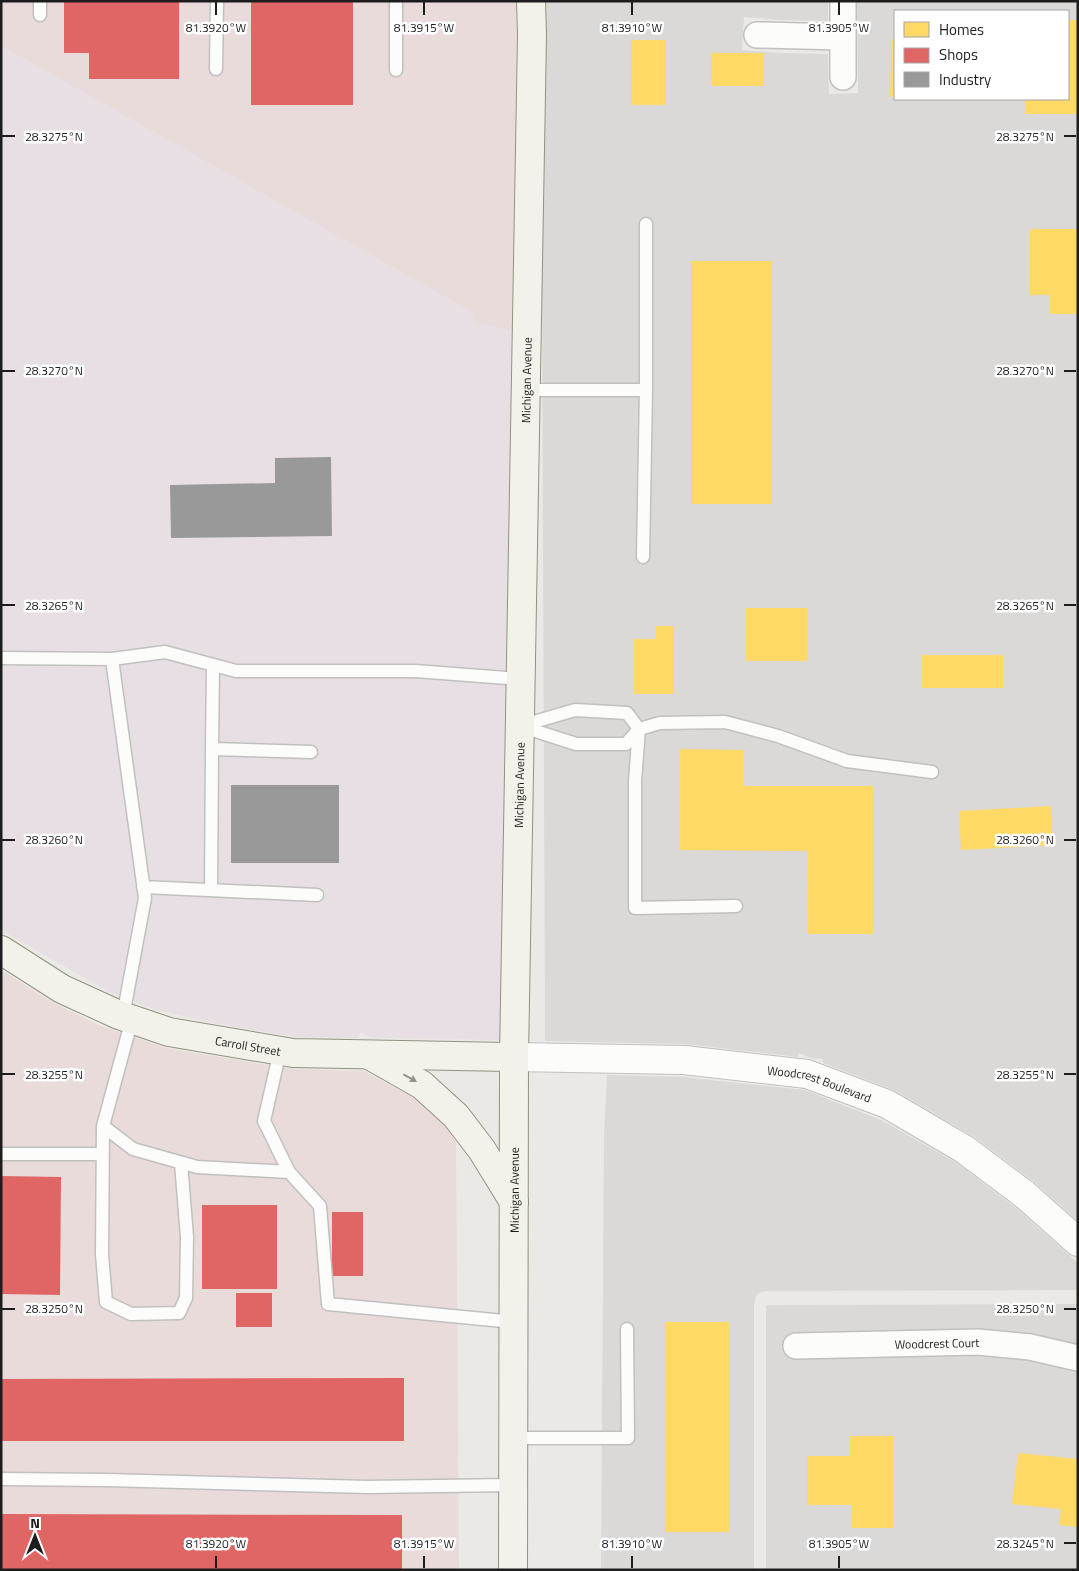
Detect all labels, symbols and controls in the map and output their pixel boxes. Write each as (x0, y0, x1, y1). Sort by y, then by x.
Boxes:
legend (894, 10, 1069, 100)
text: 81.3920°W (186, 18, 246, 37)
text: 81.3915°W (394, 18, 454, 37)
text: 81.3910°W (602, 18, 662, 37)
text: 81.3905°W (809, 18, 869, 37)
text: Homes (939, 18, 984, 41)
text: Shops (939, 43, 978, 66)
text: Industry (939, 68, 991, 91)
text: 28.3275°N (25, 127, 83, 146)
text: 28.3275°N (996, 127, 1054, 146)
street label: Michigan Avenue (516, 337, 536, 423)
text: 28.3270°N (25, 361, 83, 380)
text: 28.3270°N (996, 361, 1054, 380)
text: 28.3265°N (25, 596, 83, 615)
text: 28.3265°N (996, 596, 1054, 615)
street label: Michigan Avenue (509, 742, 529, 828)
text: 28.3260°N (25, 830, 83, 849)
text: 28.3260°N (996, 830, 1054, 849)
street label: Carroll Street (214, 1030, 283, 1060)
street label: Woodcrest Boulevard (766, 1060, 874, 1107)
text: 28.3255°N (25, 1065, 83, 1084)
text: 28.3255°N (996, 1065, 1054, 1084)
one-way arrow (402, 1074, 417, 1082)
street label: Michigan Avenue (504, 1147, 523, 1233)
text: 28.3250°N (25, 1299, 83, 1318)
text: 28.3250°N (996, 1299, 1054, 1318)
street label: Woodcrest Court (894, 1332, 980, 1353)
north arrow (10, 1511, 60, 1561)
text: N (30, 1512, 40, 1533)
text: 81.3920°W (186, 1534, 246, 1553)
text: 81.3915°W (394, 1534, 454, 1553)
text: 81.3910°W (602, 1534, 662, 1553)
text: 81.3905°W (809, 1534, 869, 1553)
text: 28.3245°N (996, 1534, 1054, 1553)

